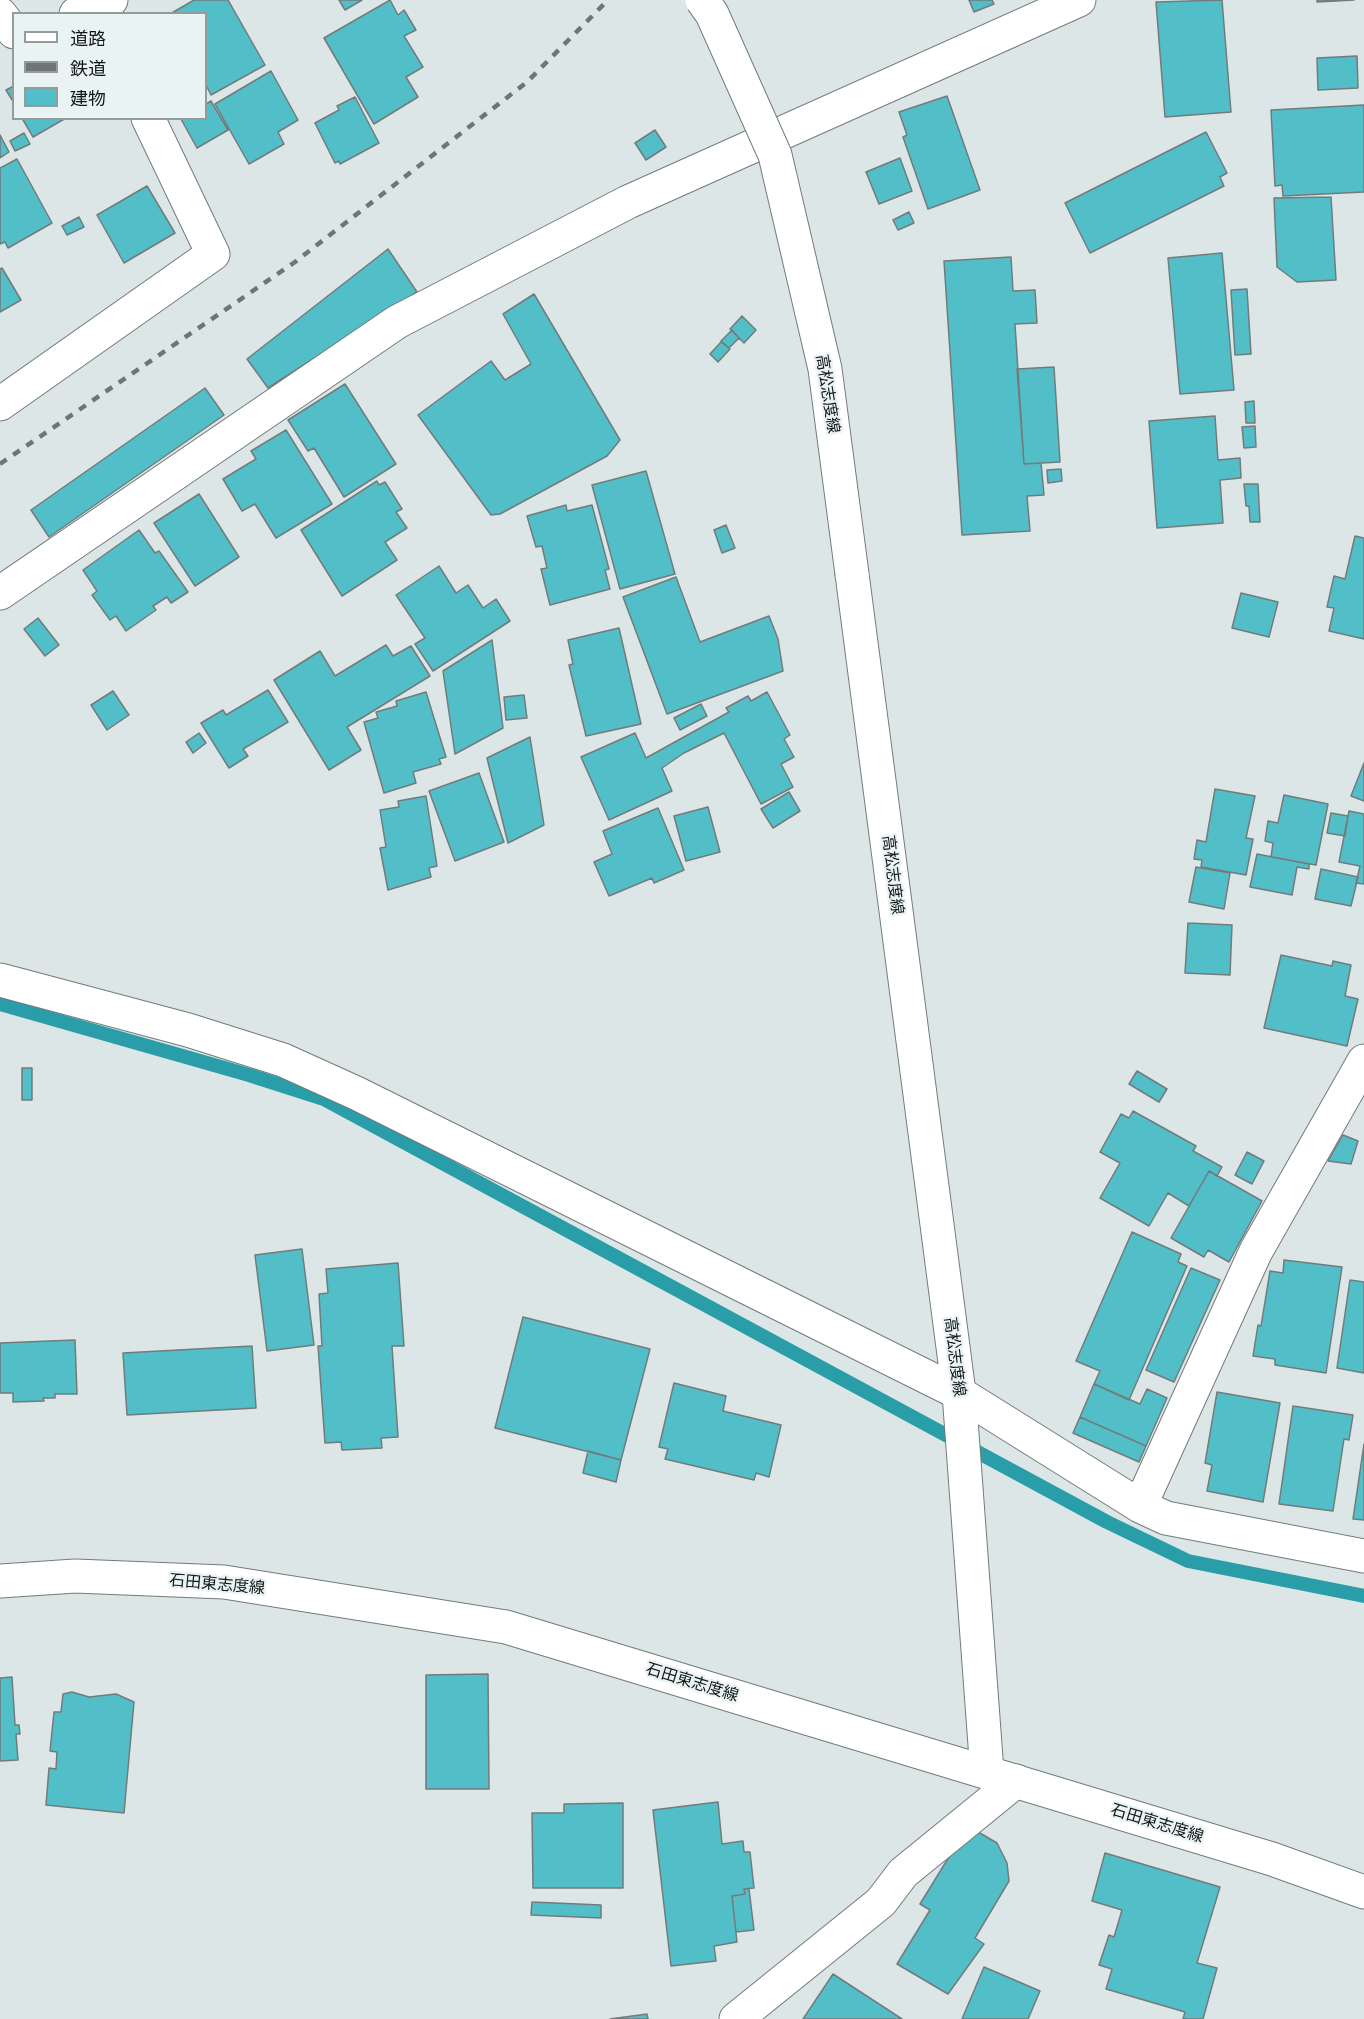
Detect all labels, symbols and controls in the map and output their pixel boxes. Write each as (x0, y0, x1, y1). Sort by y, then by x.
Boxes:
legend (12, 12, 207, 120)
text: 道路 (70, 29, 106, 49)
text: 鉄道 (70, 59, 106, 79)
text: 建物 (70, 89, 106, 109)
street label: 高松志度線 (811, 353, 843, 435)
street label: 高松志度線 (878, 834, 906, 916)
street label: 高松志度線 (940, 1316, 968, 1398)
street label: 石田東志度線 (168, 1571, 266, 1599)
street label: 石田東志度線 (643, 1660, 741, 1706)
street label: 石田東志度線 (1108, 1801, 1206, 1847)

